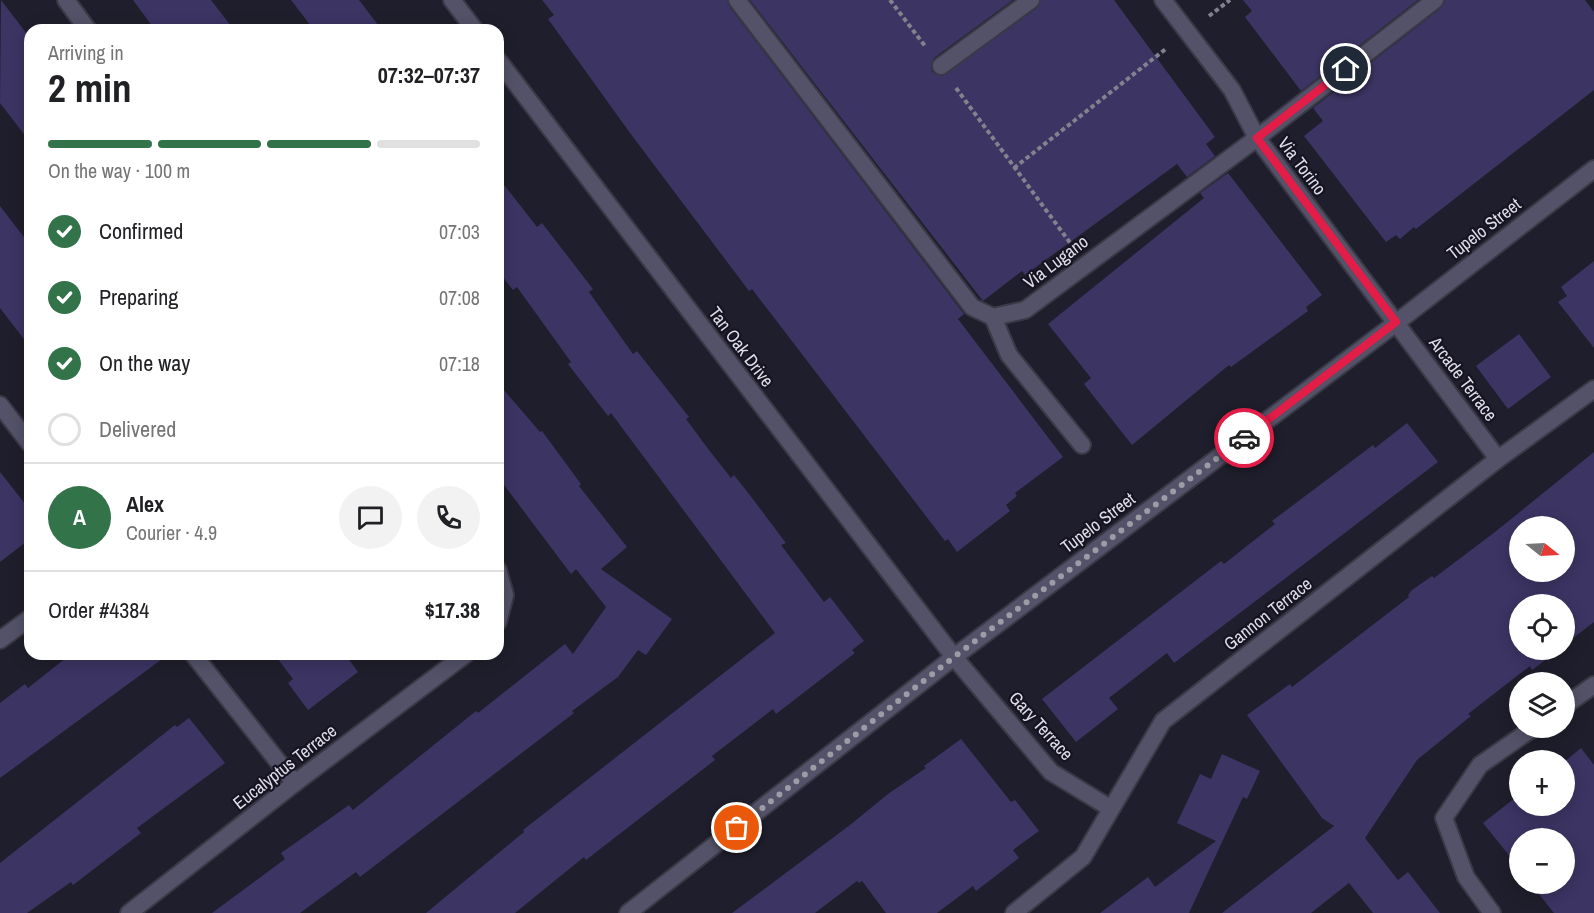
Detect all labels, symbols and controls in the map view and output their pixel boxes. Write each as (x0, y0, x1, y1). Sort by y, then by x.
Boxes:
text: Arriving in (48, 39, 124, 66)
pin (1320, 43, 1371, 94)
icon: home (1329, 52, 1362, 85)
text: 07:32–07:37 (378, 60, 480, 90)
text: 2 min (48, 62, 132, 114)
street label: Via Torino (1272, 132, 1332, 200)
text: On the way · 100 m (48, 157, 190, 184)
street label: Tupelo Street (1442, 192, 1526, 265)
icon: check (48, 215, 81, 248)
text: Confirmed (99, 216, 183, 246)
text: 07:03 (439, 218, 480, 245)
street label: Via Lugano (1018, 229, 1093, 294)
icon: check (48, 281, 81, 314)
text: Preparing (99, 282, 178, 312)
text: 07:08 (439, 284, 480, 311)
street label: Tan Oak Drive (703, 301, 780, 392)
street label: Arcade Terrace (1423, 331, 1503, 426)
icon: check (48, 347, 81, 380)
text: On the way (99, 348, 190, 378)
text: 07:18 (439, 350, 480, 377)
courier (1214, 408, 1274, 468)
text: Delivered (99, 414, 176, 444)
icon: car (1228, 422, 1261, 455)
button: chat (339, 486, 402, 549)
button: phone (417, 486, 480, 549)
street label: Tupelo Street (1055, 486, 1140, 559)
text: Alex (126, 489, 164, 519)
text: A (73, 502, 86, 532)
north arrow (1509, 516, 1575, 582)
map controls (1509, 516, 1575, 894)
text: Courier · 4.9 (126, 519, 217, 546)
street label: Gannon Terrace (1218, 571, 1317, 656)
button: locate (1509, 594, 1575, 660)
text: Order #4384 (48, 595, 149, 625)
text: $17.38 (425, 595, 480, 625)
button: layers (1509, 672, 1575, 738)
street label: Gary Terrace (1004, 686, 1079, 766)
street label: Eucalyptus Terrace (228, 718, 342, 815)
button: + (1509, 750, 1575, 816)
pin (711, 802, 762, 853)
icon: bag (720, 811, 753, 844)
button: − (1509, 828, 1575, 894)

